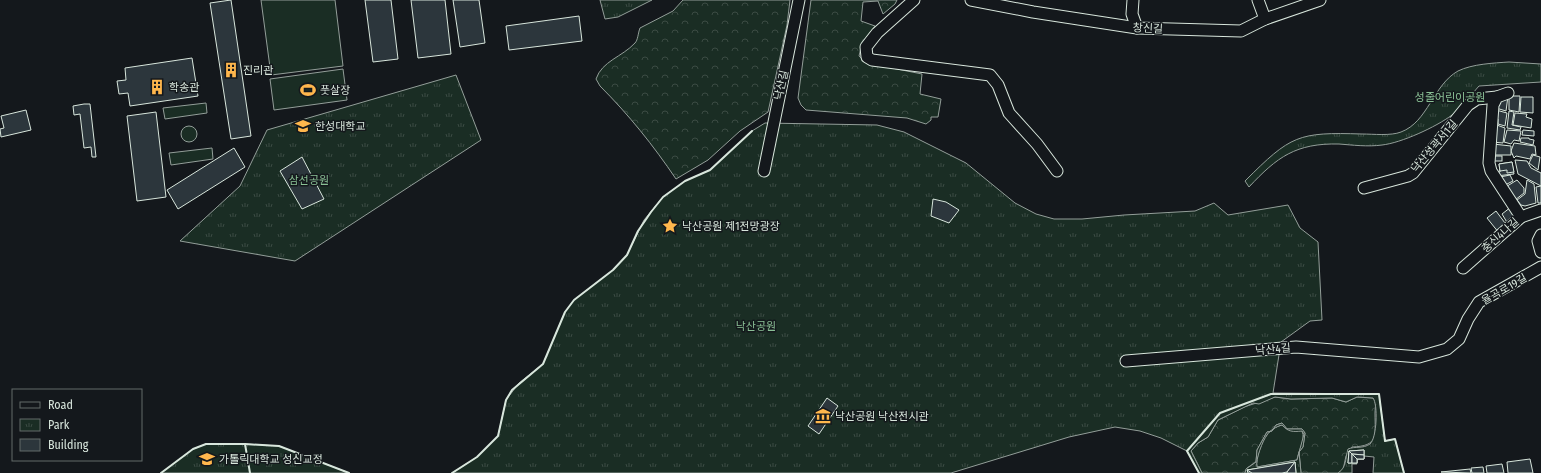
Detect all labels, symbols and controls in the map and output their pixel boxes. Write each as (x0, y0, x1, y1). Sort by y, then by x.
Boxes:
street label: 창신길 (1132, 21, 1163, 36)
building icon: 진리관 (222, 61, 240, 79)
place label: 진리관 (243, 64, 273, 77)
street label: 낙산길 (772, 69, 791, 101)
building icon: 학송관 (148, 78, 166, 96)
place label: 학송관 (169, 81, 199, 94)
sports icon: 풋살장 (299, 81, 317, 99)
place label: 풋살장 (320, 84, 350, 97)
park label: 성줄어린이공원 (1415, 91, 1485, 104)
school or university icon: 한성대학교 (294, 117, 312, 135)
street label: 낙산성곽서1길 (1409, 117, 1460, 175)
place label: 한성대학교 (315, 120, 366, 133)
park label: 삼선공원 (289, 174, 329, 187)
street label: 충신4나길 (1479, 215, 1522, 256)
place icon: 낙산공원 제1전망광장 (661, 217, 679, 235)
place label: 낙산공원 제1전망광장 (682, 220, 780, 233)
street label: 율곡로19길 (1479, 271, 1529, 308)
park label: 낙산공원 (736, 320, 776, 333)
street label: 낙산4길 (1255, 341, 1291, 358)
legend (12, 389, 142, 461)
text: Road (48, 398, 73, 412)
museum icon: 낙산공원 낙산전시관 (814, 407, 832, 425)
place label: 낙산공원 낙산전시관 (835, 410, 929, 423)
text: Park (48, 418, 70, 432)
text: Building (48, 438, 89, 452)
school or university icon: 가톨릭대학교 성신교정 (198, 450, 216, 468)
place label: 가톨릭대학교 성신교정 (219, 453, 323, 466)

